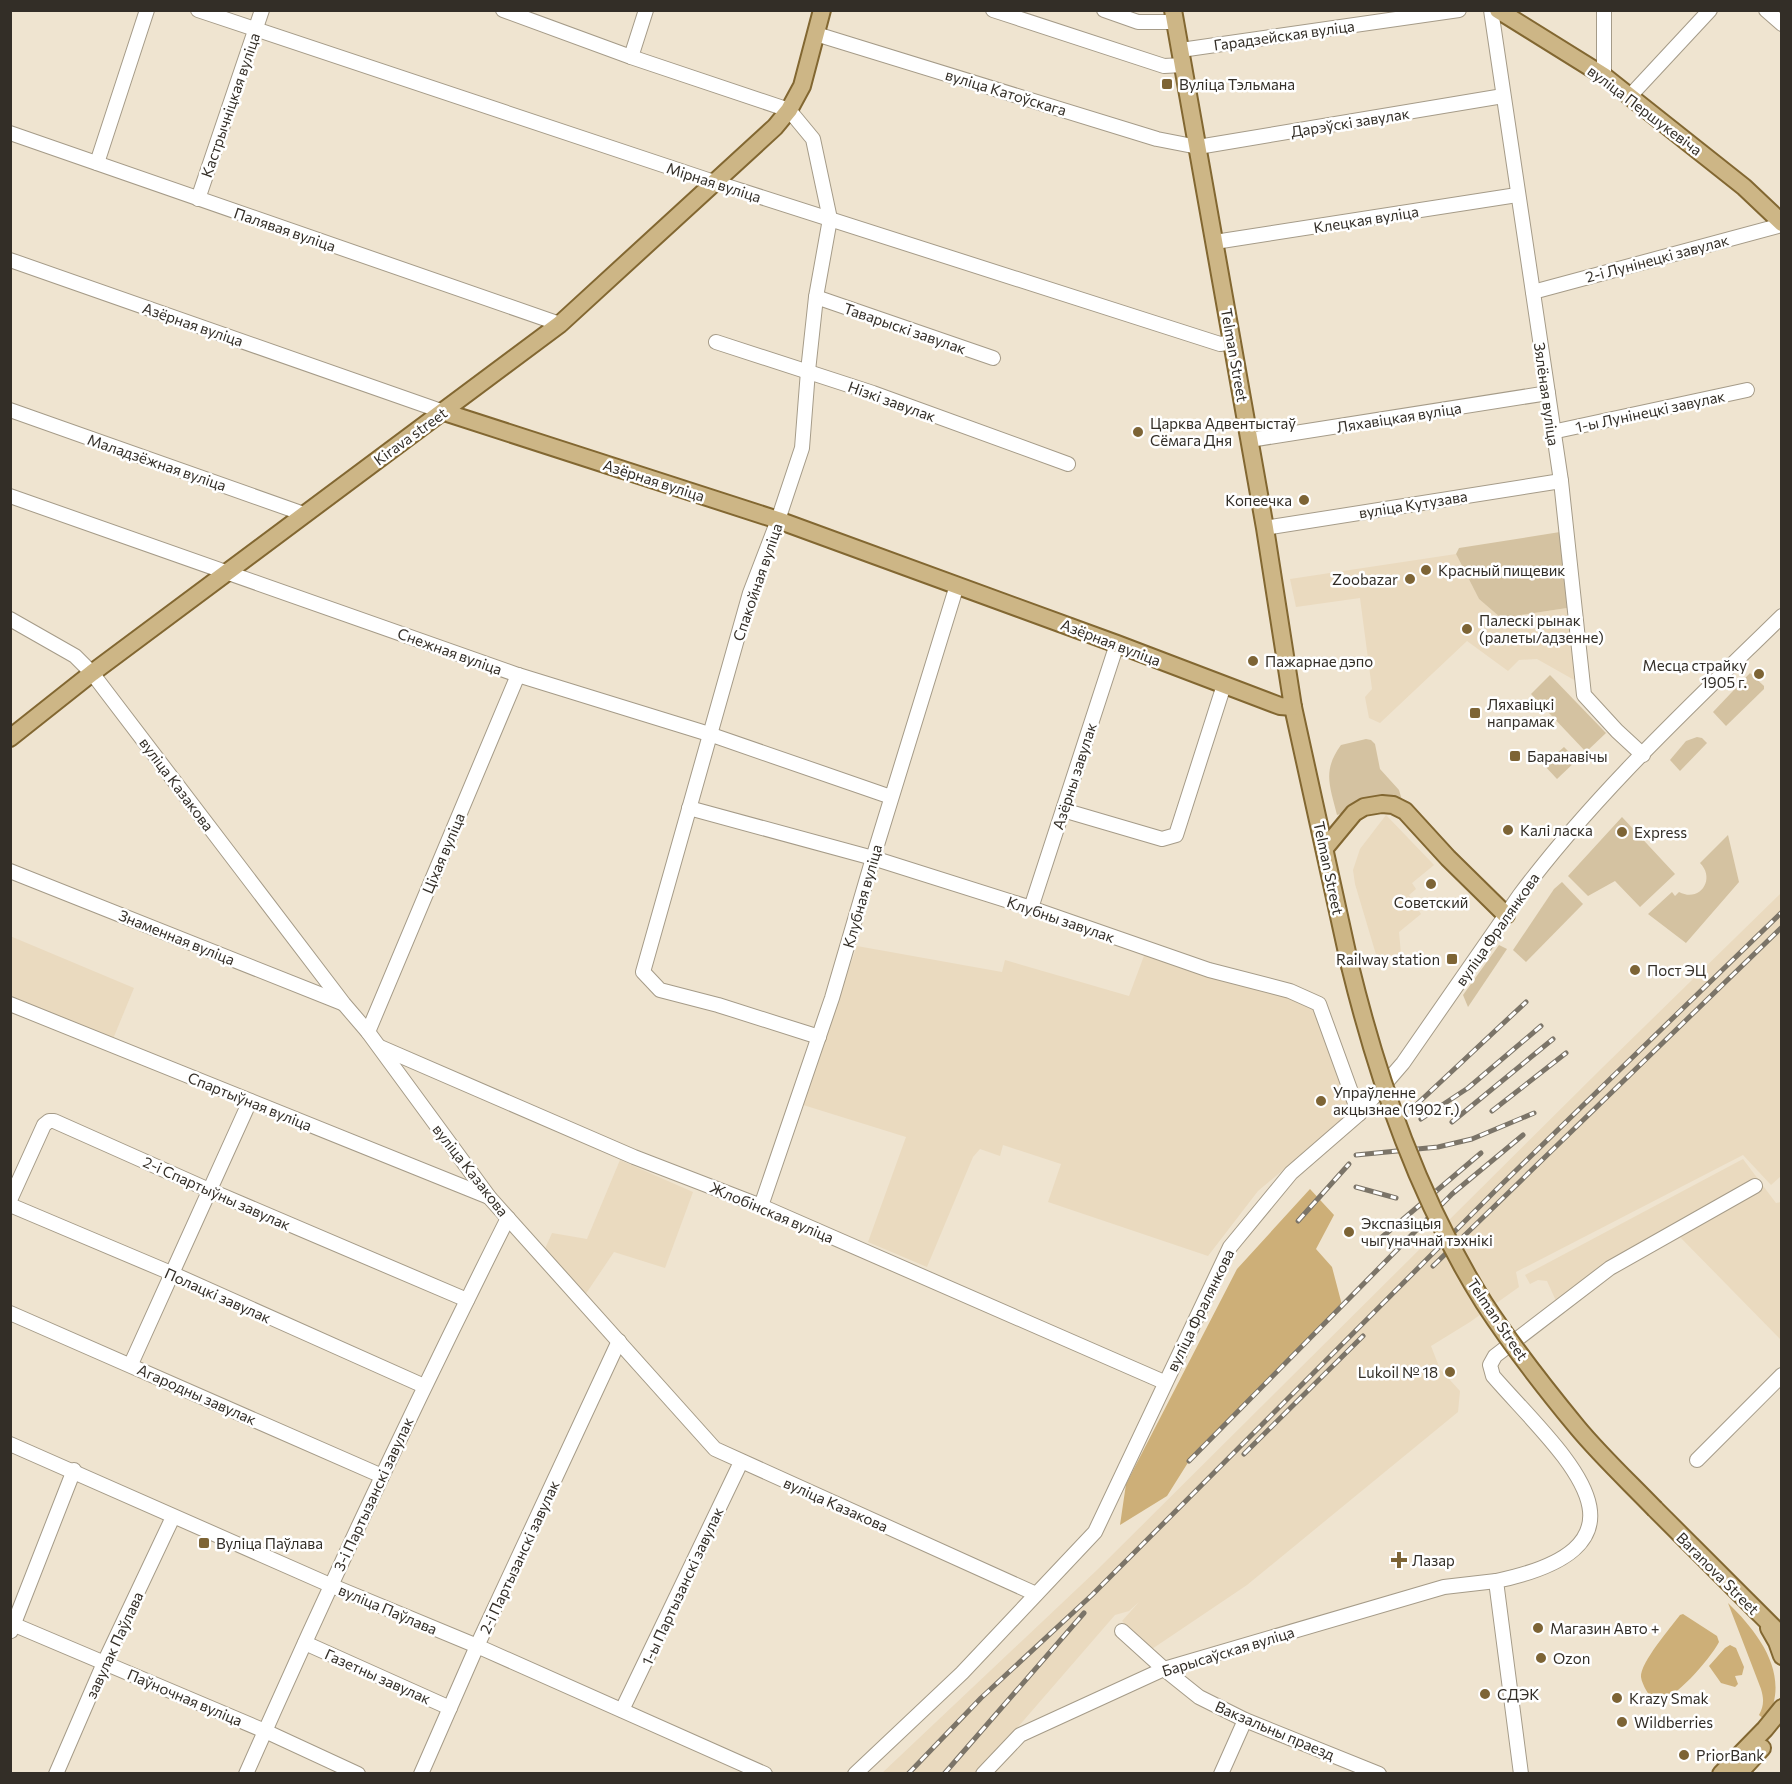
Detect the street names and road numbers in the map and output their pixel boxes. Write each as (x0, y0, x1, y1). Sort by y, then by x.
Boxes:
street label: Гарадзейская вуліца (1212, 16, 1356, 54)
street label: Кастрычніцкая вуліца (197, 30, 263, 180)
street label: вуліца Першукевіча (1584, 61, 1706, 159)
street label: вуліца Катоўскага (943, 65, 1069, 119)
street label: Дарэўскі завулак (1289, 104, 1411, 140)
street label: Мірная вуліца (664, 158, 764, 206)
street label: Клецкая вуліца (1312, 202, 1420, 236)
street label: Палявая вуліца (232, 203, 338, 255)
street label: 2-і Лунінецкі завулак (1583, 230, 1731, 286)
street label: Азёрная вуліца (140, 298, 246, 350)
street label: Таварыскі завулак (841, 299, 969, 357)
street label: Telman Street (1218, 307, 1252, 403)
street label: Зялёная вуліца (1531, 341, 1563, 447)
street label: Нізкі завулак (846, 377, 938, 425)
street label: 1-ы Лунінецкі завулак (1574, 386, 1726, 436)
street label: Ляхавіцкая вуліца (1335, 398, 1463, 436)
street label: Kirava street (370, 403, 450, 469)
street label: Маладзёжная вуліца (85, 430, 229, 494)
street label: Азёрная вуліца (601, 455, 707, 505)
street label: вуліца Кутузава (1357, 487, 1469, 521)
street label: Спакойная вуліца (728, 521, 786, 643)
street label: Азёрная вуліца (1058, 615, 1164, 669)
street label: Снежная вуліца (395, 624, 505, 678)
street label: Азёрны завулак (1048, 720, 1100, 832)
street label: вуліца Казакова (136, 734, 218, 834)
street label: Ціхая вуліца (418, 810, 468, 896)
street label: Telman Street (1310, 820, 1348, 916)
street label: Клубная вуліца (839, 842, 885, 950)
street label: вуліца Фралянкова (1451, 869, 1543, 989)
street label: Клубны завулак (1005, 892, 1117, 946)
street label: Знаменная вуліца (116, 906, 238, 968)
street label: Спартыўная вуліца (185, 1068, 315, 1134)
street label: вуліца Казакова (429, 1120, 513, 1220)
street label: 2-і Спартыўны завулак (141, 1152, 293, 1234)
street label: Жлобінская вуліца (707, 1178, 837, 1246)
street label: вуліца Фралянкова (1163, 1246, 1237, 1374)
street label: Полацкі завулак (162, 1263, 274, 1327)
street label: Telman Street (1464, 1275, 1532, 1363)
street label: Агародны завулак (135, 1360, 259, 1428)
street label: 3-і Партызанскі завулак (329, 1414, 417, 1574)
street label: вуліца Казакова (781, 1473, 891, 1535)
street label: 2-і Партызанскі завулак (475, 1477, 563, 1637)
street label: 1-ы Партызанскі завулак (637, 1504, 727, 1668)
street label: Baranova Street (1673, 1528, 1763, 1618)
street label: вуліца Паўлава (336, 1580, 440, 1638)
street label: завулак Паўлава (81, 1589, 147, 1701)
street label: Барысаўская вуліца (1160, 1622, 1296, 1680)
street label: Газетны завулак (322, 1645, 434, 1707)
street label: Паўночная вуліца (125, 1665, 245, 1729)
street label: Вакзальны праезд (1212, 1697, 1338, 1763)

